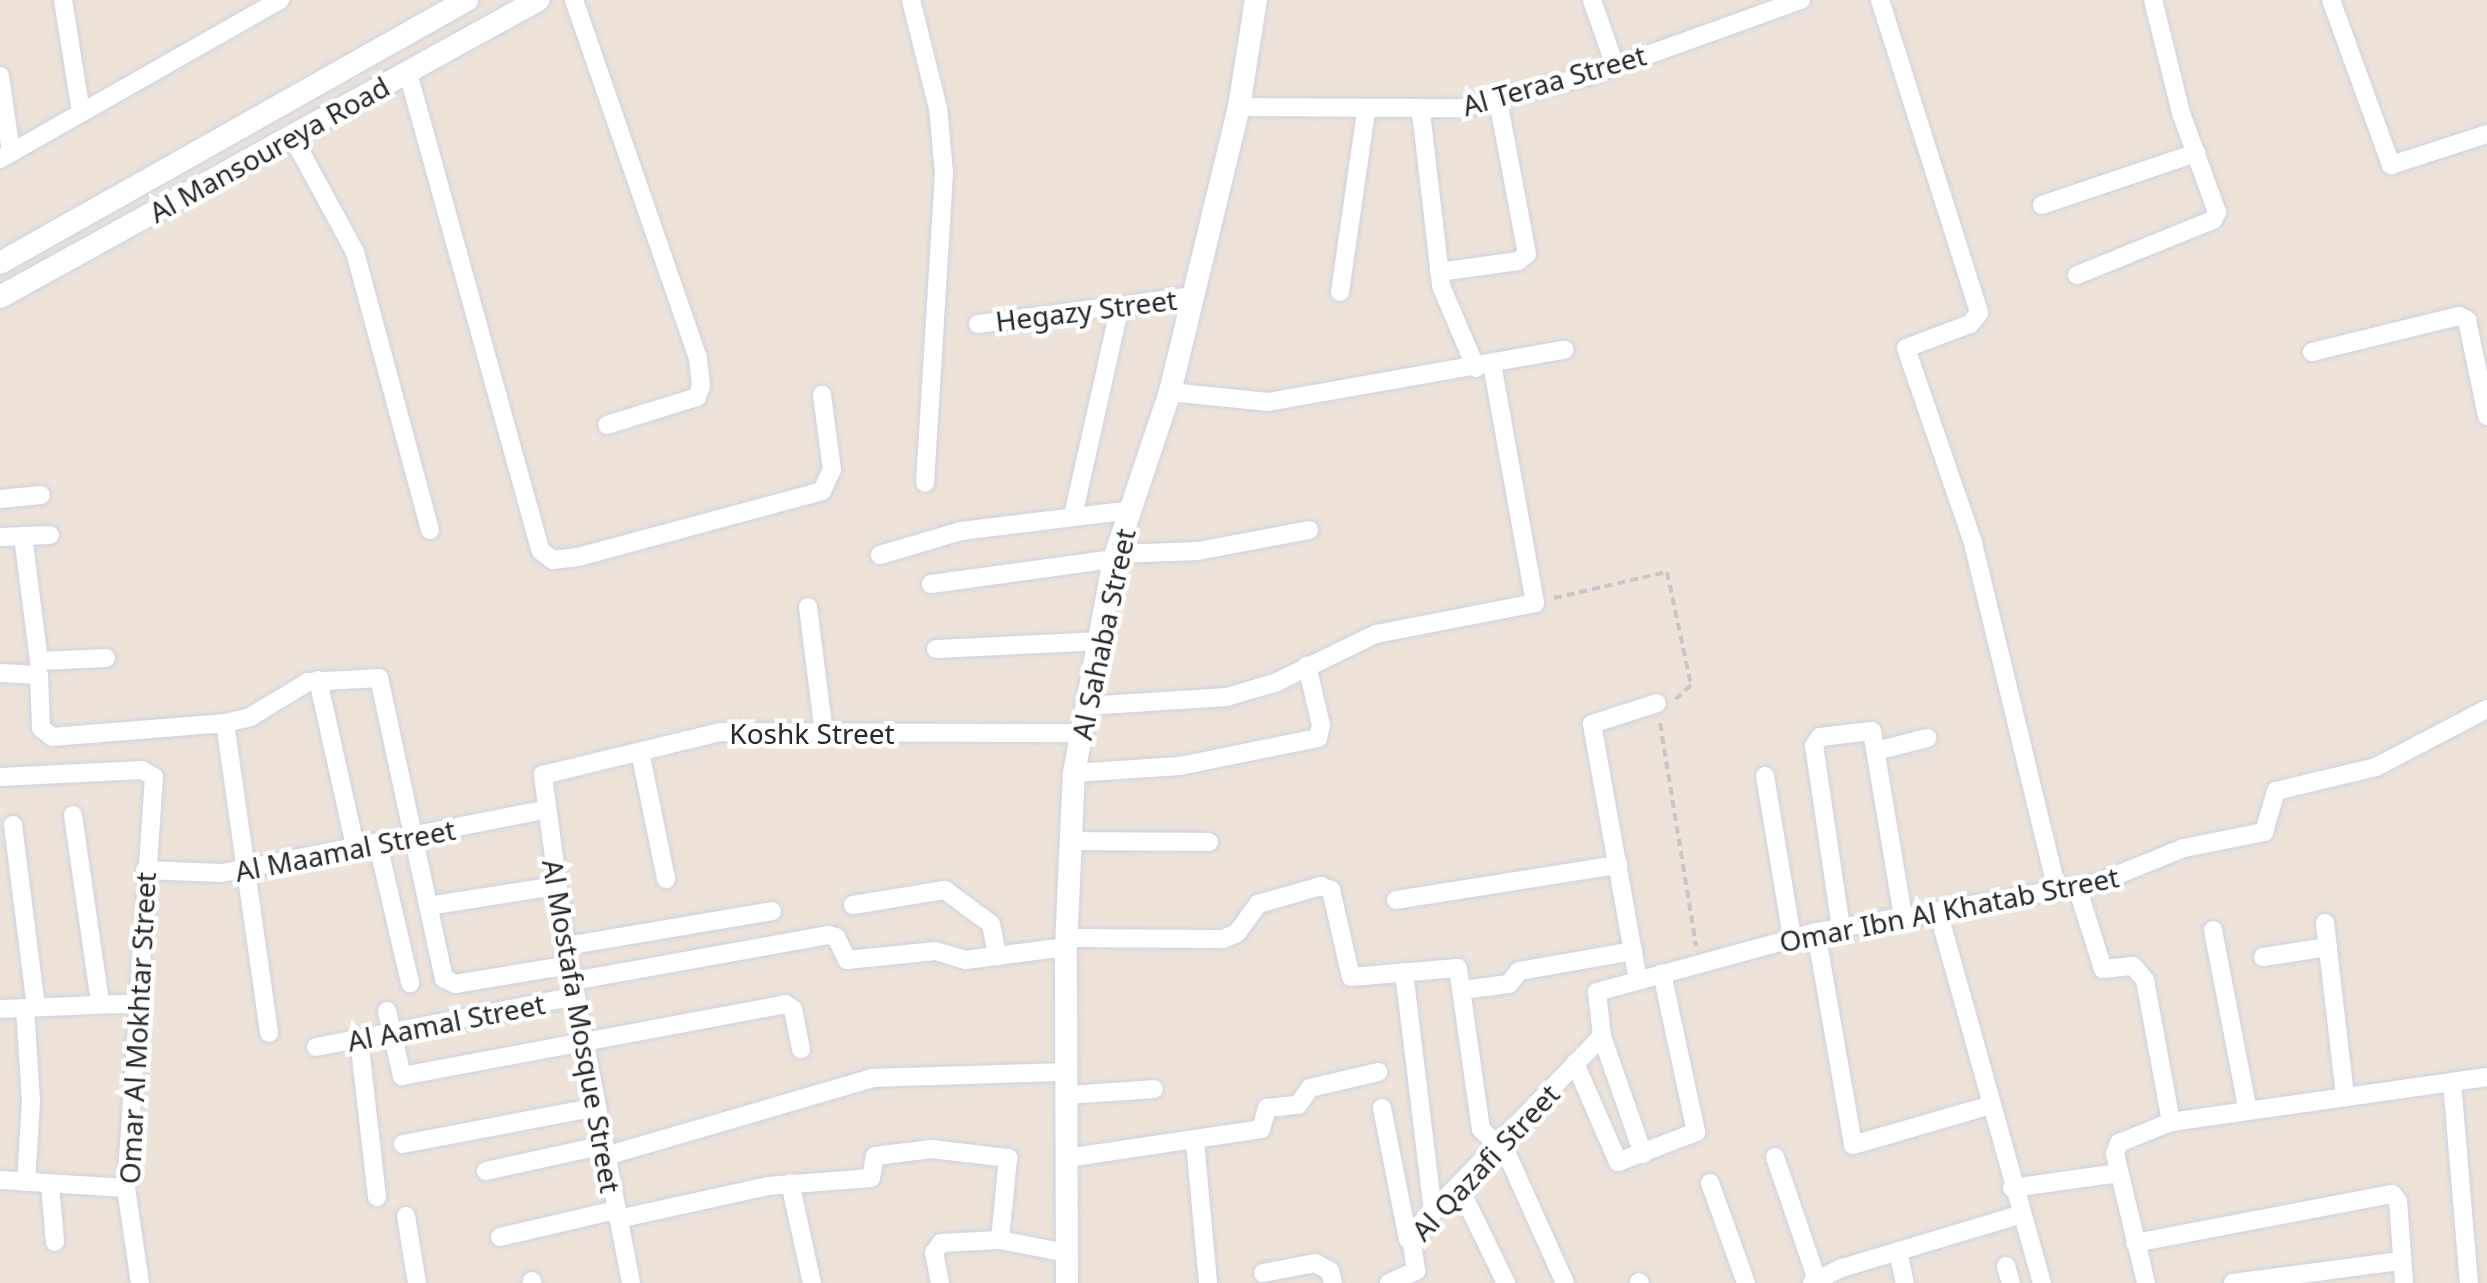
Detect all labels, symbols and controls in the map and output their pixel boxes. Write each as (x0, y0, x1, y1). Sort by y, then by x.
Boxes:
street label: Al Teraa Street (1458, 38, 1650, 122)
street label: Al Mansoureya Road (143, 69, 395, 229)
street label: Hegazy Street (993, 282, 1179, 338)
street label: Al Sahaba Street (1064, 525, 1142, 743)
street label: Koshk Street (729, 716, 895, 750)
street label: Al Maamal Street (232, 812, 458, 888)
street label: Al Mostafa Mosque Street (536, 857, 628, 1195)
street label: Omar Ibn Al Khatab Street (1776, 860, 2122, 958)
street label: Omar Al Mokhtar Street (112, 871, 162, 1185)
street label: Al Aamal Street (344, 986, 548, 1058)
street label: Al Qazafi Street (1404, 1077, 1566, 1247)

